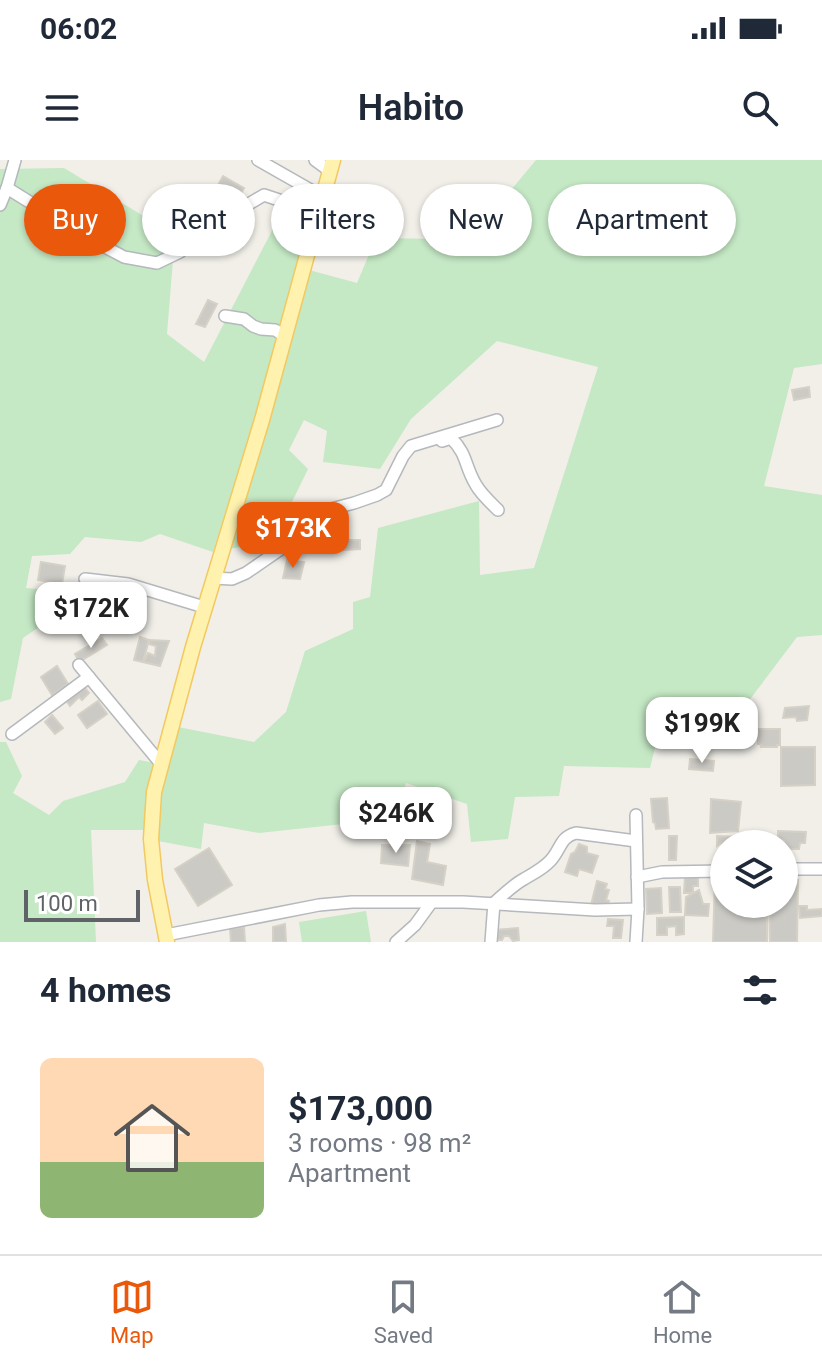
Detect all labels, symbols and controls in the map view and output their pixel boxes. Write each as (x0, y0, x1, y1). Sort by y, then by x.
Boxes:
text: 06:02 (40, 11, 117, 46)
icon: menu (40, 86, 84, 130)
icon: search (738, 86, 782, 130)
text: Habito (358, 87, 464, 129)
chip: Buy (24, 184, 126, 256)
chip: Rent (142, 184, 255, 256)
chip: Filters (271, 184, 404, 256)
chip: New (420, 184, 532, 256)
chip: Apartment (548, 184, 736, 256)
pin: $173K (237, 502, 349, 570)
text: $173K (255, 513, 331, 543)
pin: $172K (35, 582, 147, 650)
text: $172K (53, 593, 129, 623)
pin: $199K (646, 697, 758, 765)
text: $199K (664, 708, 740, 738)
pin: $246K (340, 787, 452, 855)
text: $246K (358, 798, 434, 828)
map controls (710, 830, 798, 918)
button: layers (710, 830, 798, 918)
scale bar (24, 886, 140, 922)
text: 100 m (36, 891, 98, 916)
icon: filters (738, 968, 782, 1012)
text: 4 homes (40, 970, 171, 1010)
text: $173,000 (288, 1088, 433, 1128)
icon: home (104, 1090, 200, 1186)
text: 3 rooms · 98 m² (288, 1128, 471, 1158)
text: Apartment (288, 1158, 411, 1188)
tab: Map (110, 1275, 154, 1348)
tab: Saved (374, 1275, 433, 1348)
tab: Home (653, 1275, 712, 1348)

